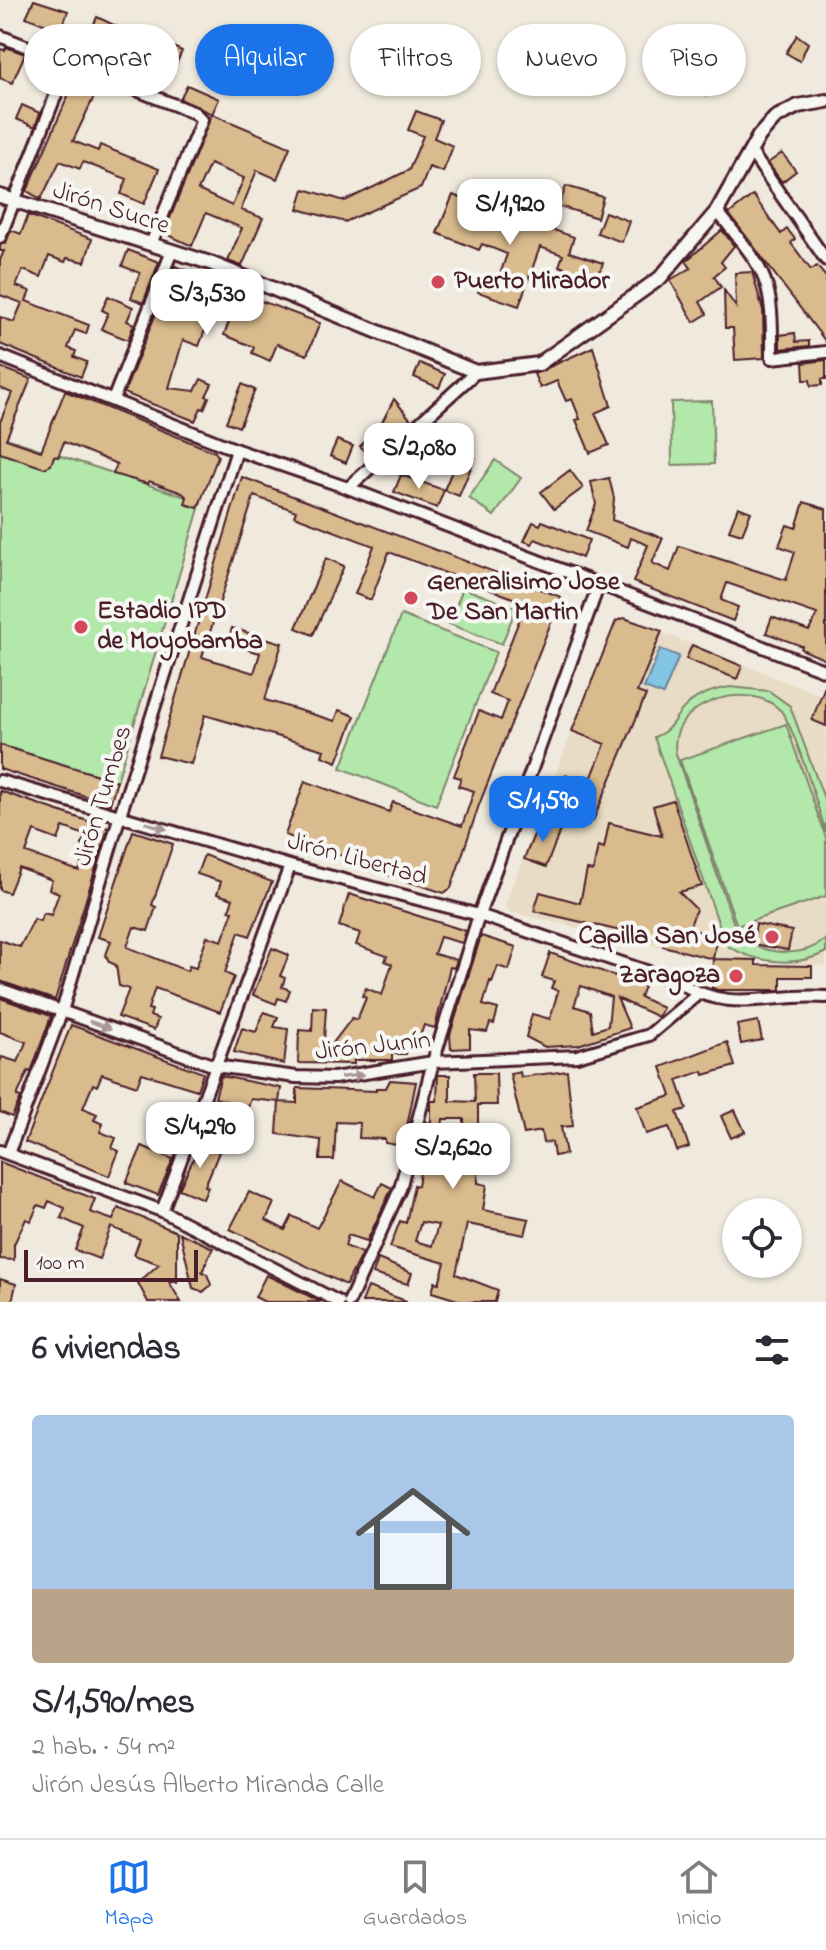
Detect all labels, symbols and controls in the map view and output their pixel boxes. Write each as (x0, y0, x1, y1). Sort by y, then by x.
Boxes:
chip: Comprar (24, 24, 179, 96)
chip: Alquilar (195, 24, 334, 96)
chip: Filtros (350, 24, 481, 96)
chip: Nuevo (497, 24, 626, 96)
chip: Piso (642, 24, 746, 96)
street label: Jirón Sucre (48, 172, 175, 246)
pin: S/1,920 (436, 179, 584, 247)
text: S/1,920 (475, 186, 545, 224)
place label: Puerto Mirador (454, 263, 610, 301)
pin: S/3,530 (133, 269, 281, 337)
marker: Puerto Mirador (429, 273, 447, 291)
text: S/3,530 (169, 276, 245, 314)
pin: S/2,080 (345, 423, 493, 491)
text: S/2,080 (382, 430, 456, 468)
place label: Generalisimo Jose De San Martin (426, 564, 621, 632)
marker: Generalisimo Jose De San Martin (402, 589, 420, 607)
place label: Estadio IPD de Moyobamba (97, 593, 263, 661)
marker: Estadio IPD de Moyobamba (72, 618, 90, 636)
street label: Jirón Tumbes (65, 721, 143, 871)
pin: S/1,590 (469, 776, 617, 844)
text: S/1,590 (507, 783, 579, 821)
one-way arrow (144, 820, 168, 833)
street label: Jirón Libertad (283, 823, 432, 897)
place label: Capilla San José (578, 918, 757, 956)
marker: Capilla San José (763, 928, 781, 946)
place label: Zaragoza (619, 957, 720, 996)
marker: Zaragoza (727, 967, 745, 985)
one-way arrow (88, 1019, 112, 1031)
street label: Jirón Junín (313, 1022, 433, 1072)
one-way arrow (340, 1069, 365, 1082)
pin: S/4,290 (126, 1102, 274, 1170)
text: S/4,290 (164, 1109, 236, 1147)
pin: S/2,620 (379, 1123, 527, 1191)
text: S/2,620 (414, 1130, 492, 1168)
map controls (722, 1198, 802, 1278)
button: locate (722, 1198, 802, 1278)
scale bar (24, 1246, 198, 1282)
text: 100 m (36, 1248, 85, 1280)
text: 6 viviendas (32, 1325, 181, 1375)
icon: filters (750, 1328, 794, 1372)
icon: home (341, 1467, 485, 1611)
text: S/1,590/mes (32, 1679, 195, 1729)
text: 2 hab. · 54 m² (32, 1729, 175, 1767)
text: Jirón Jesús Alberto Miranda Calle (32, 1767, 384, 1805)
tab: Mapa (105, 1855, 154, 1935)
tab: Guardados (363, 1855, 467, 1935)
tab: Inicio (676, 1855, 721, 1935)

